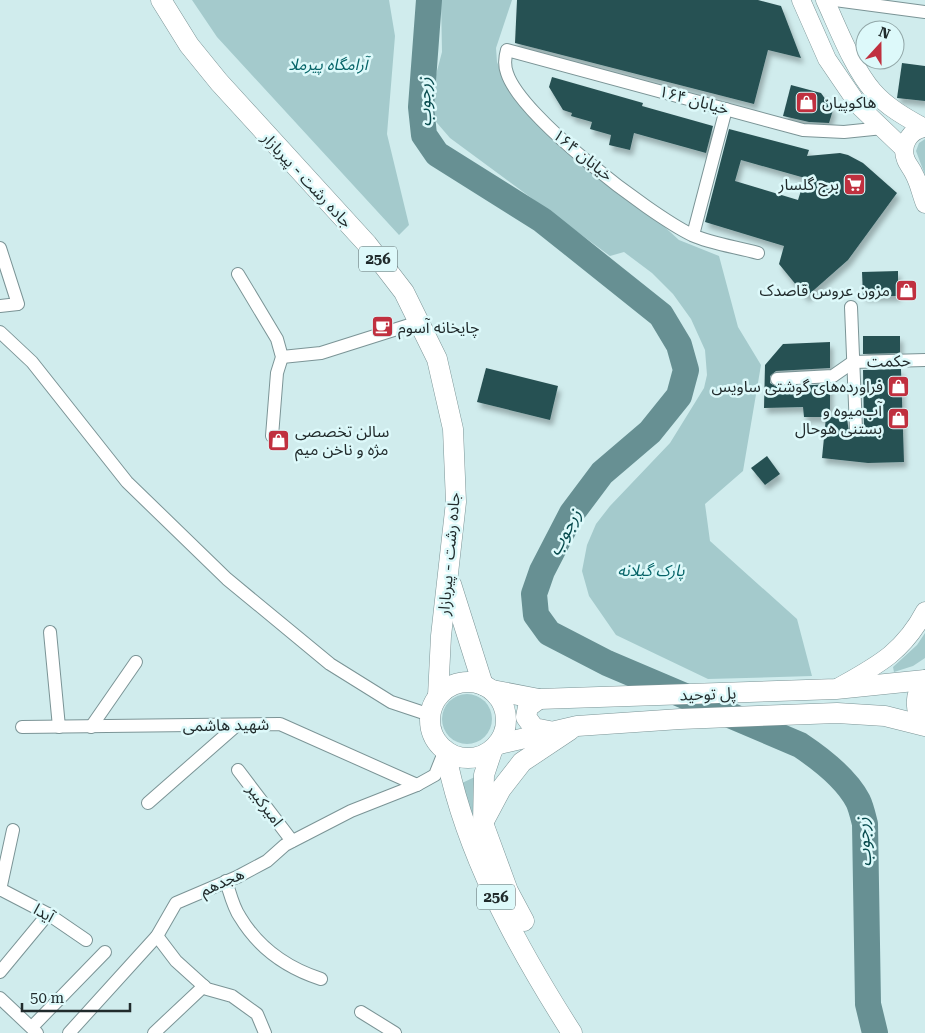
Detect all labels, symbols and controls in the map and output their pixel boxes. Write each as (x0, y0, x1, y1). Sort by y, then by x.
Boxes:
north arrow (855, 20, 905, 70)
text: N (877, 23, 893, 42)
park label: آرامگاه پیرملا (288, 55, 371, 75)
water label: زرجوب (413, 76, 436, 127)
street label: ۱۶۴ خیابان (657, 82, 731, 118)
shop icon: هاکوپیان (794, 90, 818, 114)
place label: هاکوپیان (822, 93, 876, 113)
street label: خیابان ۱۶۴ (549, 125, 617, 185)
street label: جاده رشت - پیربازار (256, 128, 356, 232)
supermarket icon: برج گلسار (843, 172, 867, 196)
place label: برج گلسار (778, 175, 839, 197)
road number: 256 (359, 246, 397, 272)
shop icon: مزون عروس قاصدک (894, 278, 918, 302)
place label: مزون عروس قاصدک (759, 281, 890, 300)
cafe icon: چایخانه آسوم (370, 315, 394, 339)
place label: چایخانه آسوم (398, 318, 479, 340)
street label: حکمت (867, 351, 911, 371)
shop icon: فراورده‌های گوشتی ساویس (887, 374, 911, 398)
place label: فراورده‌های گوشتی ساویس (711, 377, 883, 396)
place label: آب‌میوه و بستنی هوحال (795, 401, 883, 439)
shop icon: آب‌میوه و بستنی هوحال (886, 407, 910, 431)
place label: سالن تخصصی مژه و ناخن میم (295, 422, 389, 462)
shop icon: سالن تخصصی مژه و ناخن میم (267, 428, 291, 452)
street label: جاده رشت - پیربازار (434, 492, 465, 617)
water label: زرجوب (543, 504, 587, 559)
park label: پارک گیلانه (618, 561, 685, 581)
street label: پل توحید (679, 684, 737, 706)
street label: شهید هاشمی (183, 715, 269, 735)
street label: امیرکبیر (242, 779, 287, 830)
water label: زرجوب (851, 815, 876, 867)
street label: هجدهم (197, 864, 248, 903)
road number: 256 (477, 884, 515, 910)
street label: آیدا (30, 900, 59, 927)
scale bar (22, 980, 130, 1012)
text: 50 m (30, 989, 65, 1007)

